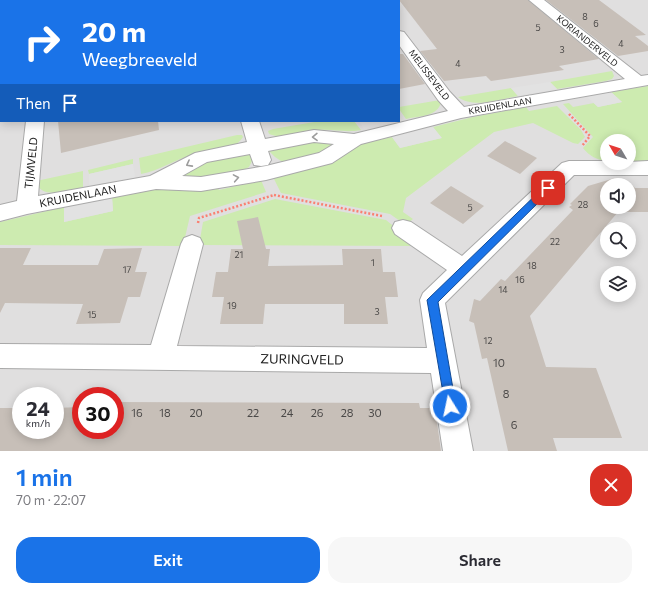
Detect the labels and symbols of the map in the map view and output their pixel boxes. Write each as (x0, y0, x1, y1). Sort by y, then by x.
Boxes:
house number: 8 (582, 11, 588, 22)
street label: KORIANDERVELD (554, 12, 621, 69)
house number: 6 (593, 18, 599, 29)
house number: 5 (535, 22, 541, 33)
house number: 4 (618, 38, 624, 49)
house number: 3 (559, 44, 565, 55)
street label: MELISSEVELD (407, 47, 452, 103)
house number: 4 (455, 58, 461, 69)
street label: KRUIDENLAAN (467, 95, 532, 116)
one-way arrow (312, 133, 318, 141)
north arrow (600, 134, 636, 170)
street label: TIJMVELD (21, 136, 41, 190)
one-way arrow (185, 160, 193, 167)
pin (531, 171, 565, 205)
one-way arrow (233, 174, 239, 183)
street label: KRUIDENLAAN (38, 182, 118, 209)
house number: 28 (578, 199, 588, 210)
house number: 5 (467, 202, 473, 213)
house number: 22 (550, 236, 560, 247)
house number: 21 (235, 249, 243, 260)
house number: 1 (371, 257, 375, 268)
house number: 18 (527, 260, 537, 271)
house number: 17 (123, 264, 132, 275)
house number: 16 (515, 274, 525, 285)
house number: 14 (498, 284, 508, 295)
house number: 19 (227, 300, 237, 311)
house number: 3 (374, 306, 380, 317)
house number: 15 (87, 309, 97, 320)
house number: 12 (484, 335, 492, 346)
street label: ZURINGVELD (260, 350, 344, 368)
house number: 10 (493, 356, 505, 369)
position arrow (429, 385, 471, 427)
speed limit sign: 30 (72, 387, 124, 439)
house number: 8 (503, 387, 510, 400)
house number: 16 (131, 406, 143, 419)
house number: 18 (159, 406, 171, 419)
house number: 20 (189, 406, 203, 419)
house number: 22 (247, 406, 259, 419)
house number: 24 (281, 406, 294, 419)
house number: 26 (311, 406, 324, 419)
house number: 28 (341, 406, 354, 419)
house number: 30 (368, 406, 382, 419)
house number: 6 (511, 418, 518, 431)

